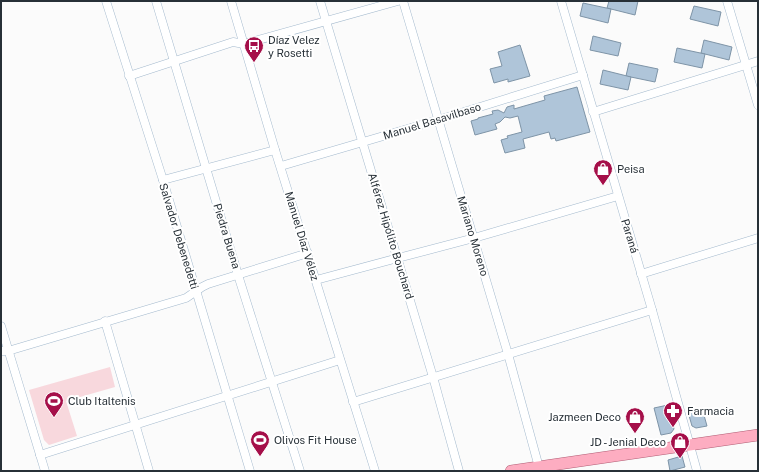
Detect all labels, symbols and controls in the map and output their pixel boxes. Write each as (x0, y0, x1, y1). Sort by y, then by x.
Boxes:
place label: Díaz Velez y Rosetti (268, 34, 320, 59)
bus stop icon: Díaz Velez y Rosetti (243, 35, 265, 63)
street label: Manuel Basavilbaso (382, 100, 482, 142)
shop icon: Peisa (592, 158, 614, 186)
place label: Peisa (617, 163, 645, 175)
street label: Alférez Hipólito Bouchard (366, 171, 416, 301)
street label: Salvador Debenedetti (157, 182, 201, 290)
street label: Manuel Díaz Vélez (283, 190, 321, 282)
street label: Mariano Moreno (455, 195, 491, 277)
street label: Piedra Buena (211, 202, 243, 270)
street label: Paraná (619, 217, 641, 255)
sports icon: Club Italtenis (43, 390, 65, 418)
place label: Club Italtenis (68, 395, 136, 407)
pharmacy icon: Farmacia (662, 400, 684, 428)
place label: Farmacia (687, 405, 734, 417)
shop icon: Jazmeen Deco (624, 406, 646, 434)
place label: Jazmeen Deco (548, 411, 621, 423)
sports icon: Olivos Fit House (249, 429, 271, 457)
shop icon: JD - Jenial Deco (669, 431, 691, 459)
place label: Olivos Fit House (274, 434, 357, 446)
place label: JD - Jenial Deco (590, 436, 666, 448)

